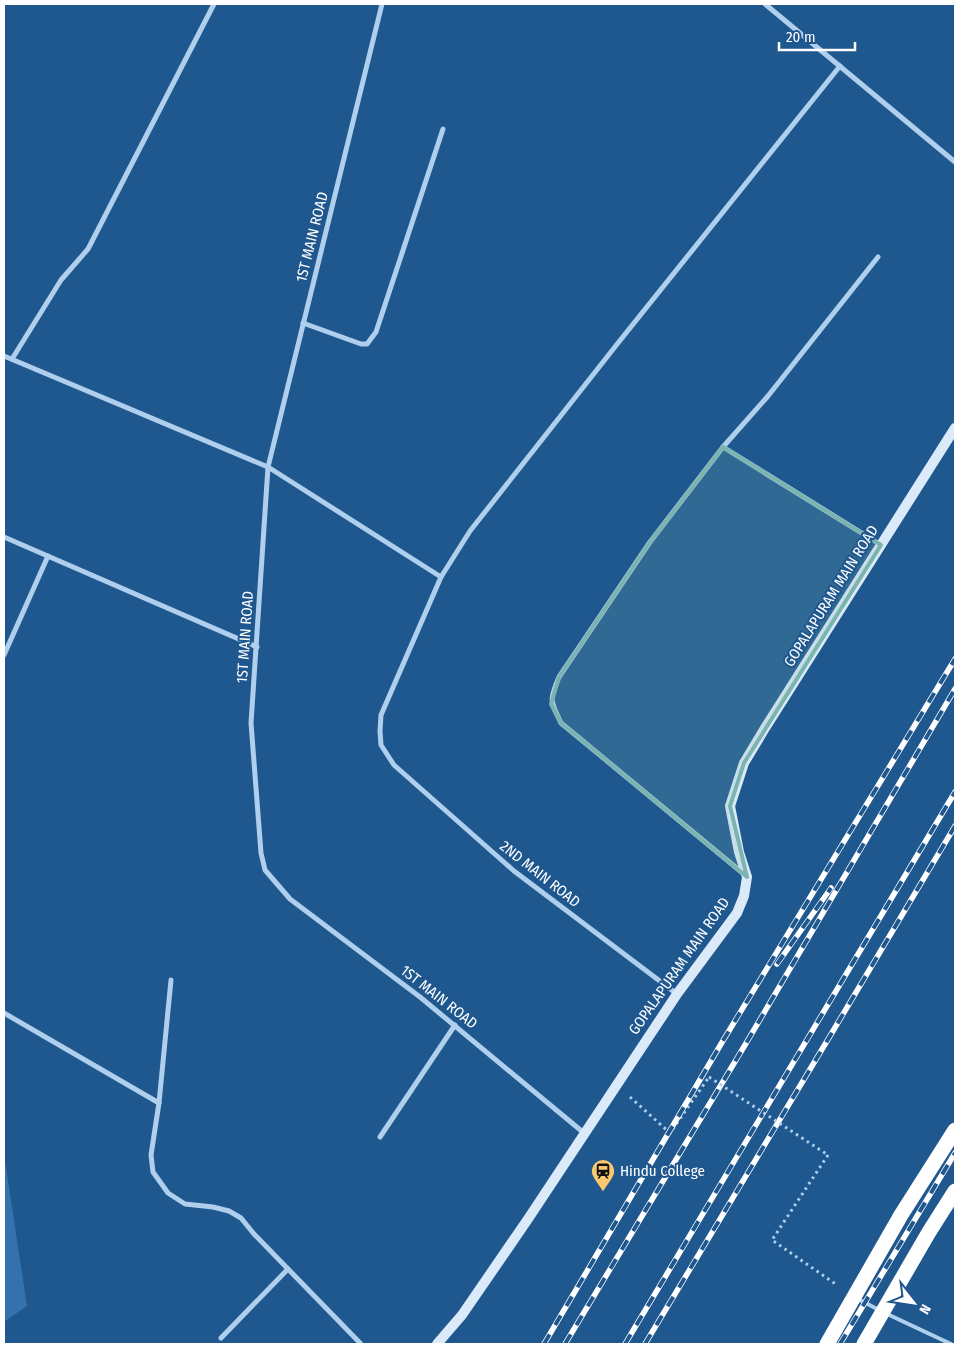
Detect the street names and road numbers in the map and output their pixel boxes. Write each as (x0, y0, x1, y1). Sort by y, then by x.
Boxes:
street label: 1ST MAIN ROAD (292, 190, 332, 284)
street label: GOPALAPURAM MAIN ROAD (780, 522, 882, 670)
street label: 1ST MAIN ROAD (233, 590, 257, 684)
street label: 2ND MAIN ROAD (496, 837, 584, 911)
street label: GOPALAPURAM MAIN ROAD (625, 894, 733, 1038)
street label: 1ST MAIN ROAD (397, 961, 481, 1033)

